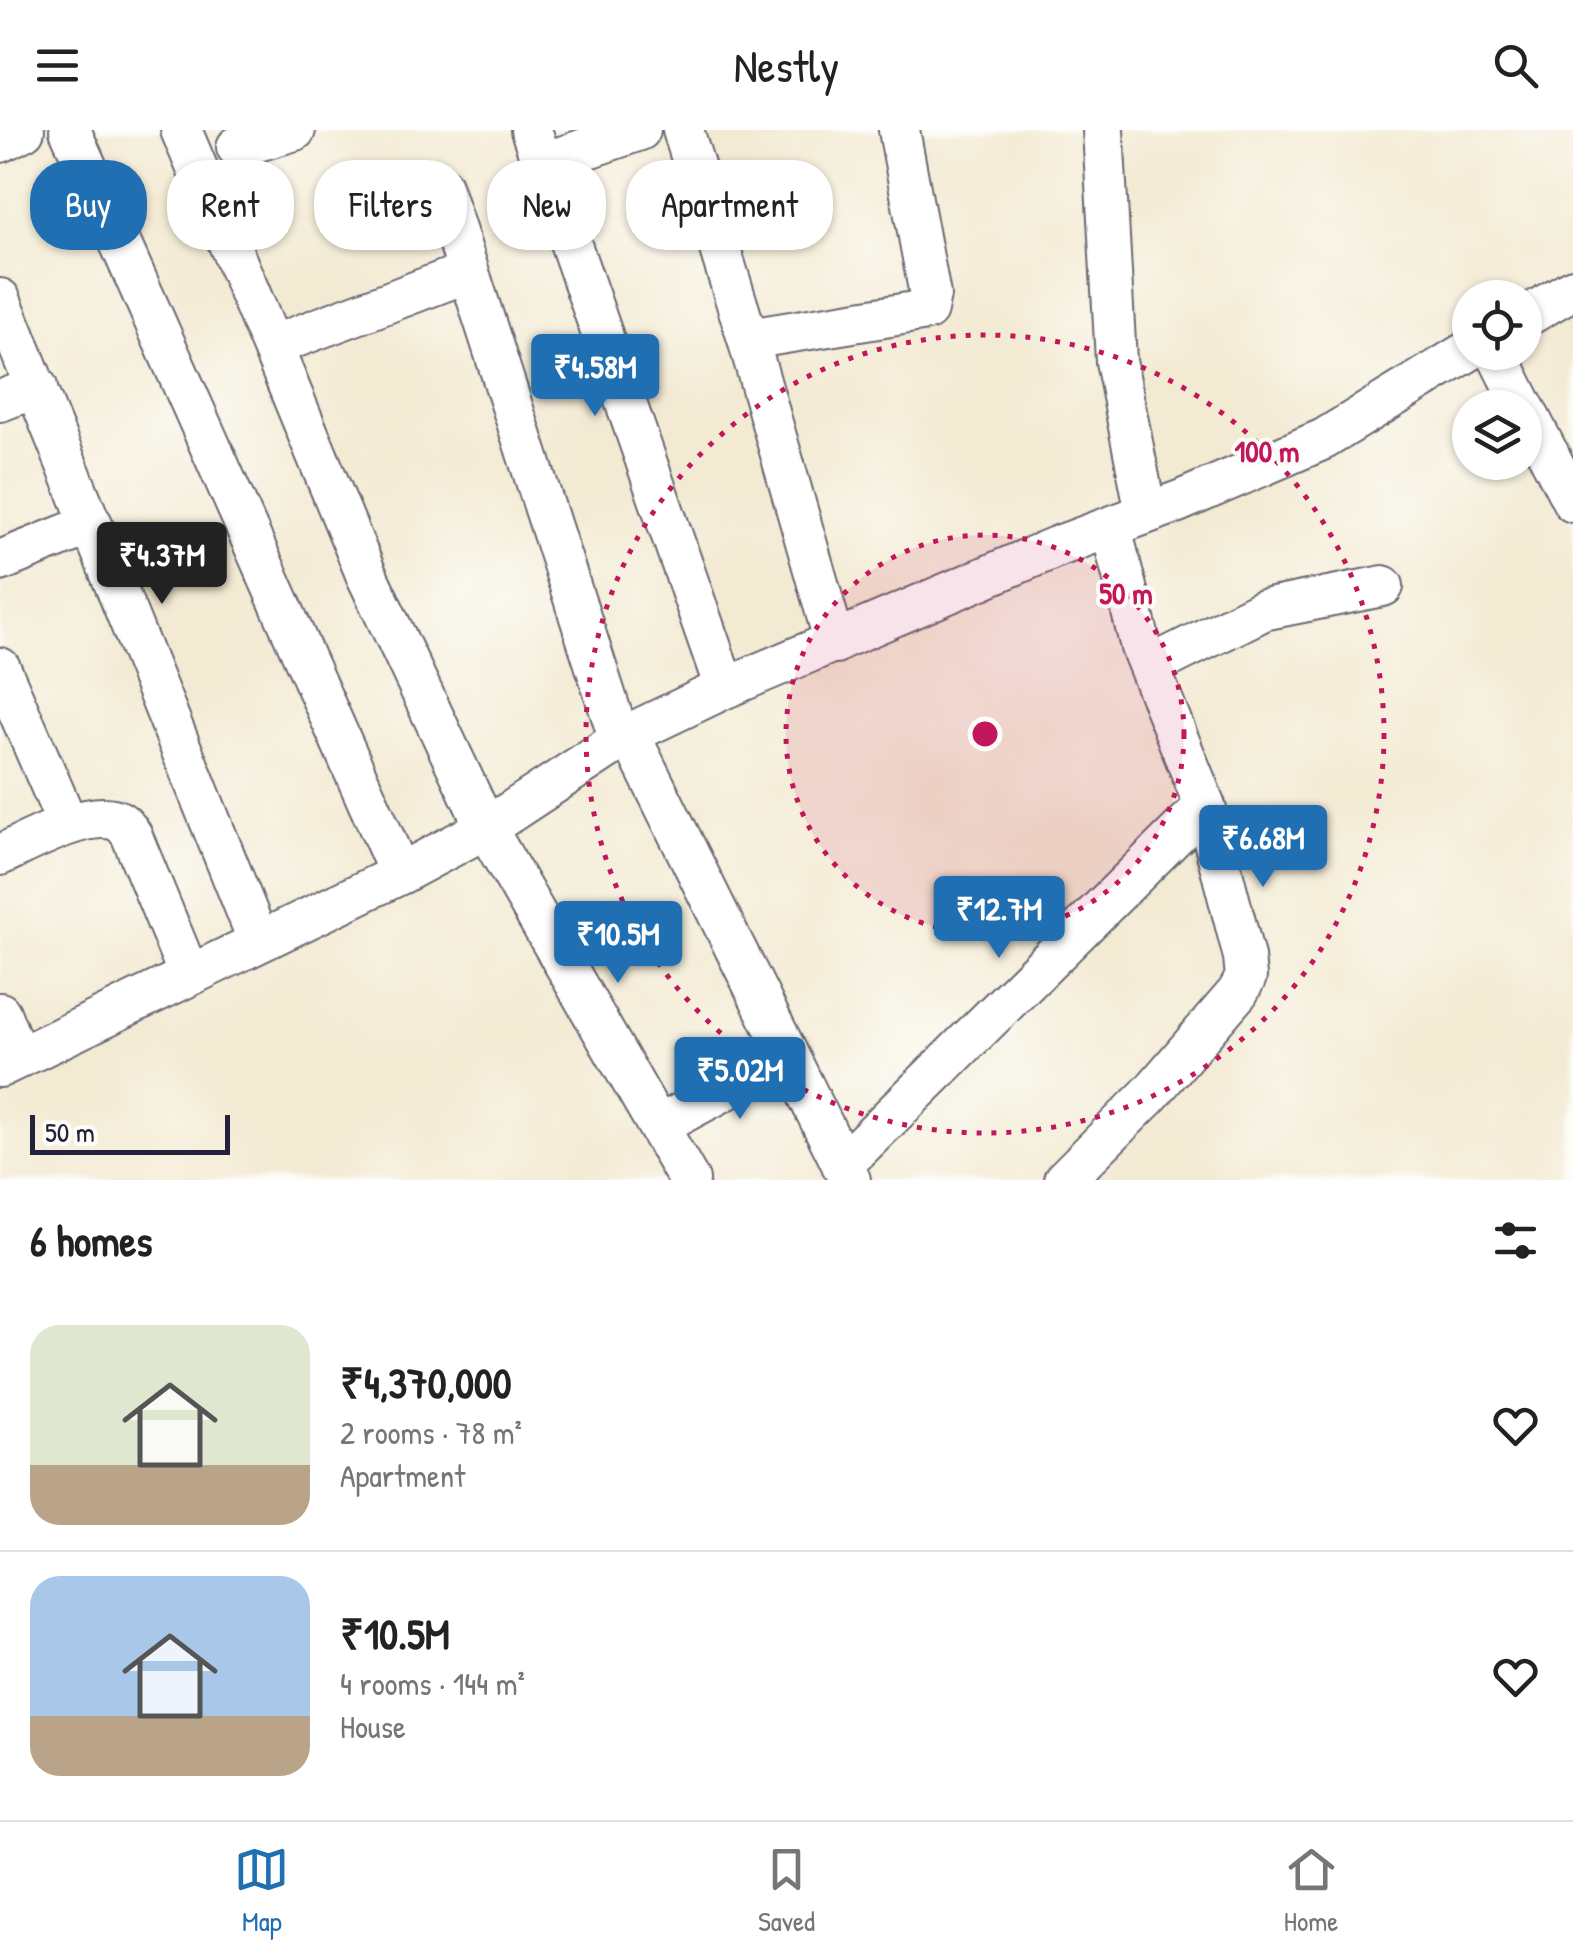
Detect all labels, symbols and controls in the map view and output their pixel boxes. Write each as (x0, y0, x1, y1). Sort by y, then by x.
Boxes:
text: Nestly (734, 35, 839, 96)
icon: menu (30, 38, 85, 93)
icon: search (1488, 38, 1543, 93)
chip: Buy (30, 160, 147, 250)
chip: Rent (167, 160, 294, 250)
chip: Filters (314, 160, 467, 250)
chip: New (487, 160, 606, 250)
chip: Apartment (626, 160, 833, 250)
map controls (1452, 280, 1542, 480)
button: locate (1452, 280, 1542, 370)
pin: ₹4.58M (514, 334, 676, 419)
text: ₹4.58M (553, 345, 637, 388)
button: layers (1452, 390, 1542, 480)
text: 100 m (1234, 431, 1300, 471)
pin: ₹4.37M (81, 522, 243, 607)
text: ₹4.37M (119, 533, 205, 576)
text: 50 m (1099, 573, 1153, 613)
centre of rings (967, 716, 1003, 752)
pin: ₹6.68M (1182, 805, 1344, 890)
text: ₹6.68M (1221, 816, 1305, 859)
pin: ₹12.7M (918, 876, 1080, 961)
text: ₹12.7M (956, 887, 1042, 930)
pin: ₹10.5M (537, 901, 699, 986)
text: ₹10.5M (576, 912, 660, 955)
pin: ₹5.02M (659, 1037, 821, 1122)
text: ₹5.02M (696, 1048, 784, 1091)
scale bar (30, 1110, 230, 1154)
text: 50 m (45, 1113, 95, 1151)
text: 6 homes (30, 1212, 152, 1269)
icon: filters (1488, 1213, 1543, 1268)
text: ₹4,370,000 (340, 1354, 512, 1411)
icon: home (110, 1365, 230, 1485)
icon: heart (1488, 1398, 1543, 1453)
text: 2 rooms · 78 m² (340, 1411, 522, 1454)
text: Apartment (340, 1454, 465, 1497)
text: ₹10.5M (340, 1605, 450, 1662)
icon: home (110, 1616, 230, 1736)
icon: heart (1488, 1649, 1543, 1704)
text: 4 rooms · 144 m² (340, 1662, 525, 1705)
text: House (340, 1705, 406, 1748)
tab: Map (234, 1842, 289, 1940)
tab: Saved (758, 1842, 815, 1940)
tab: Home (1284, 1842, 1339, 1940)

